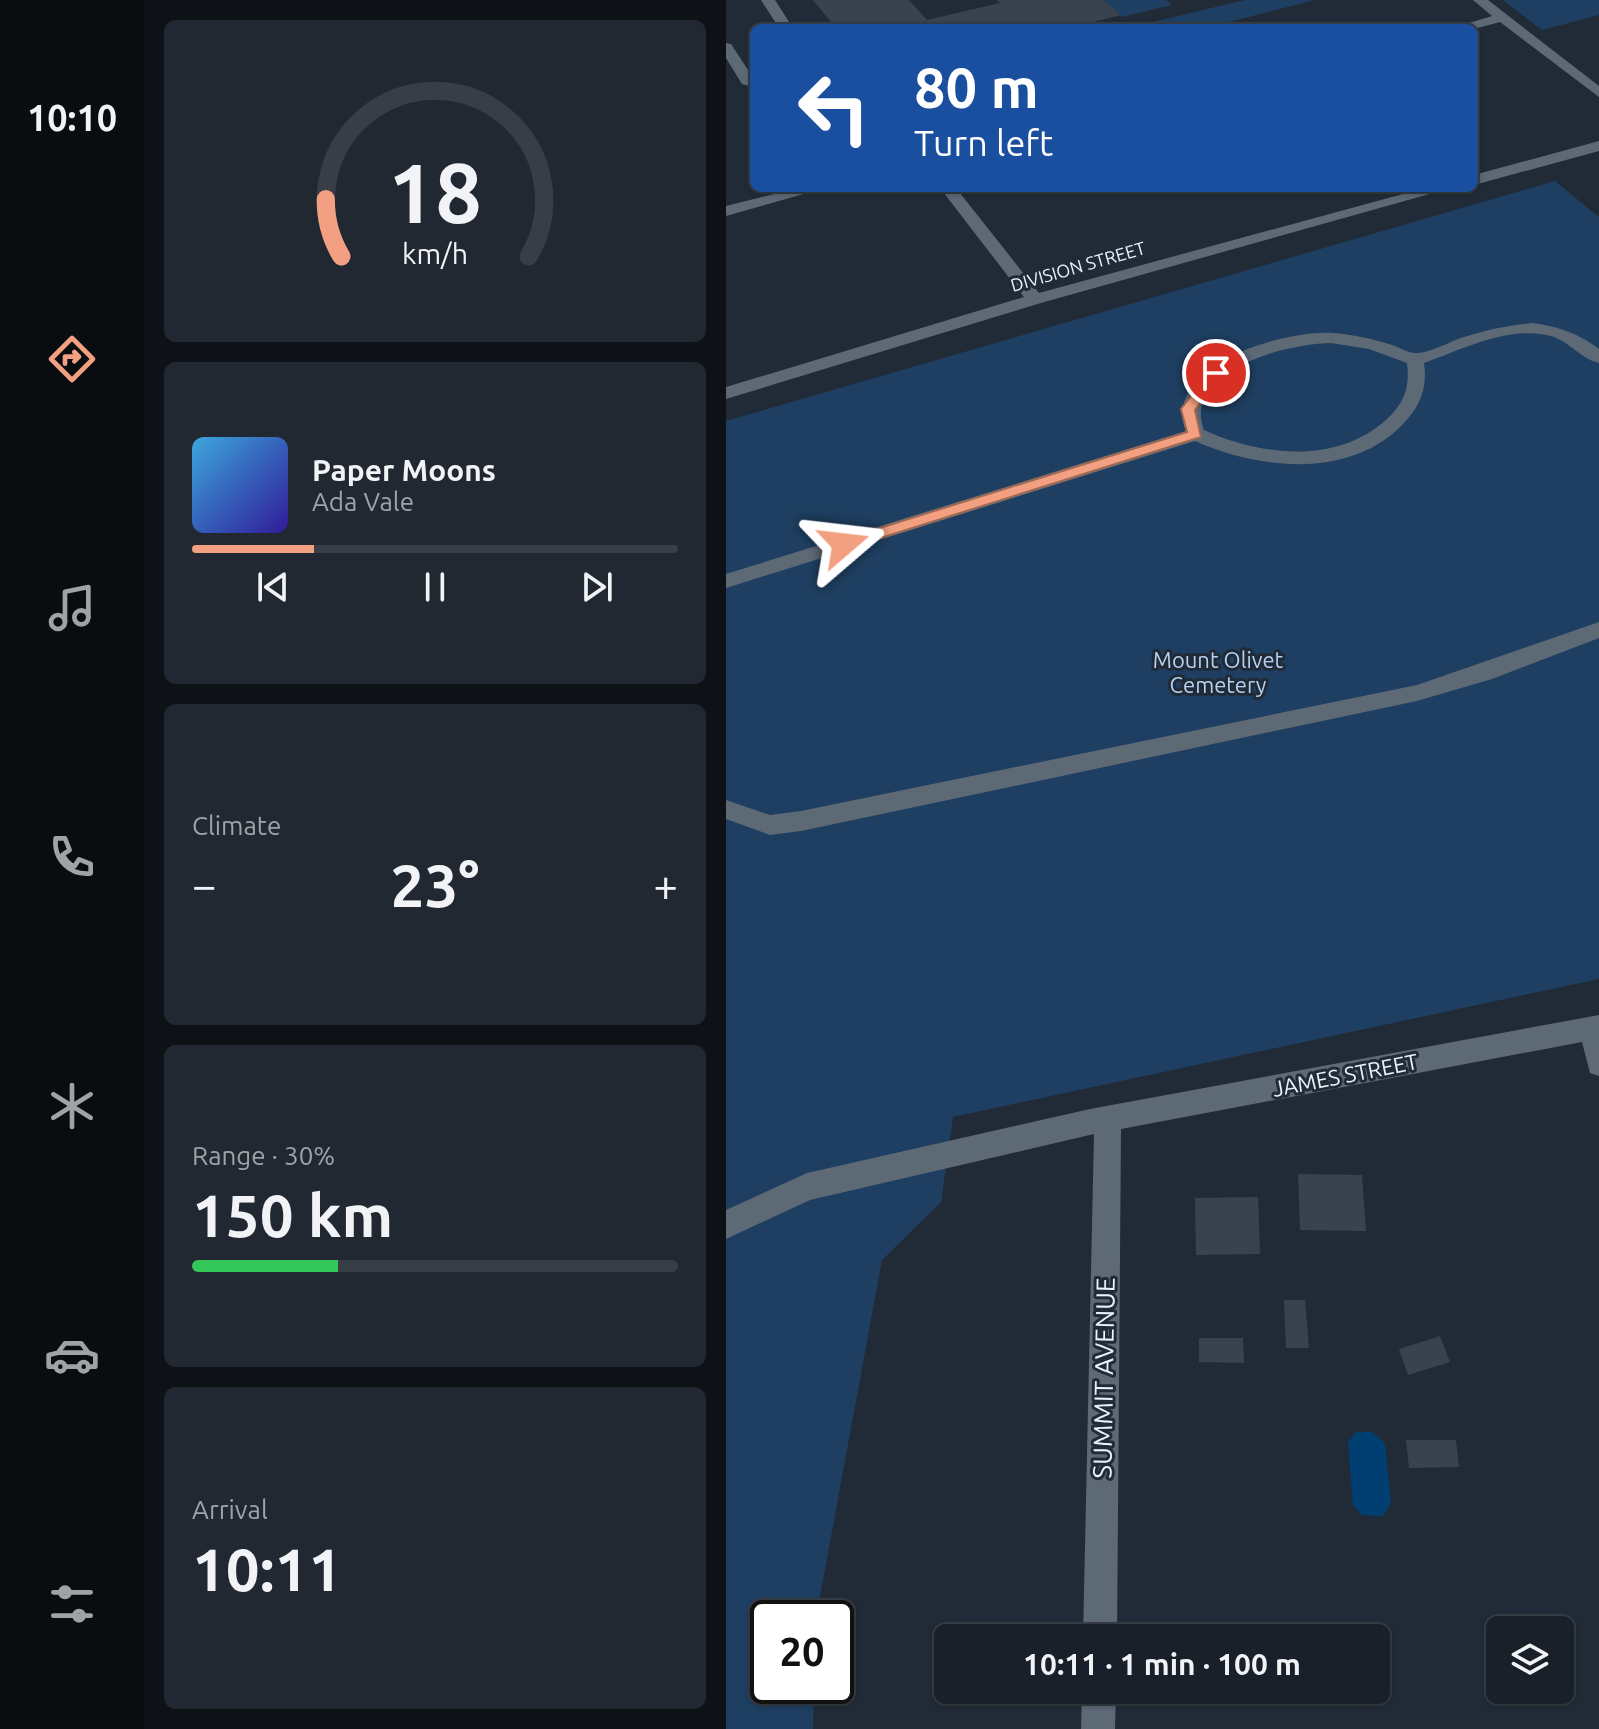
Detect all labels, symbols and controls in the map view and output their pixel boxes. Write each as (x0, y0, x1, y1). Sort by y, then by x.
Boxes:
icon: left (782, 56, 886, 160)
text: 80 m (914, 56, 1039, 119)
text: 10:10 (27, 97, 117, 138)
text: Turn left (914, 122, 1053, 163)
text: 18 (388, 144, 482, 238)
text: km/h (402, 237, 468, 269)
street label: DIVISION STREET (1008, 237, 1147, 295)
icon: directions (44, 331, 100, 387)
pin (1182, 339, 1250, 407)
icon: arrive (1194, 351, 1238, 395)
text: Paper Moons (312, 453, 496, 487)
text: Ada Vale (312, 487, 414, 516)
position arrow (802, 502, 886, 586)
icon: previous (251, 565, 295, 609)
icon: pause (413, 565, 457, 609)
icon: next (575, 565, 619, 609)
icon: music (44, 580, 100, 636)
park label: Mount Olivet Cemetery (1153, 647, 1284, 697)
text: Climate (192, 811, 281, 840)
icon: phone (44, 829, 100, 885)
text: 23° (391, 851, 479, 918)
text: − (192, 860, 217, 909)
text: + (653, 860, 678, 909)
street label: JAMES STREET (1270, 1048, 1420, 1101)
icon: climate (44, 1078, 100, 1134)
text: Range · 30% (192, 1141, 335, 1170)
text: 150 km (192, 1181, 393, 1248)
street label: SUMMIT AVENUE (1087, 1277, 1120, 1479)
icon: car (44, 1327, 100, 1383)
text: Arrival (192, 1495, 268, 1524)
text: 10:11 (192, 1535, 342, 1602)
icon: filters (44, 1576, 100, 1632)
speed limit sign: 20 (750, 1600, 854, 1704)
map controls (1486, 1616, 1574, 1704)
button: layers (1486, 1616, 1574, 1704)
text: 10:11 · 1 min · 100 m (1023, 1647, 1301, 1681)

